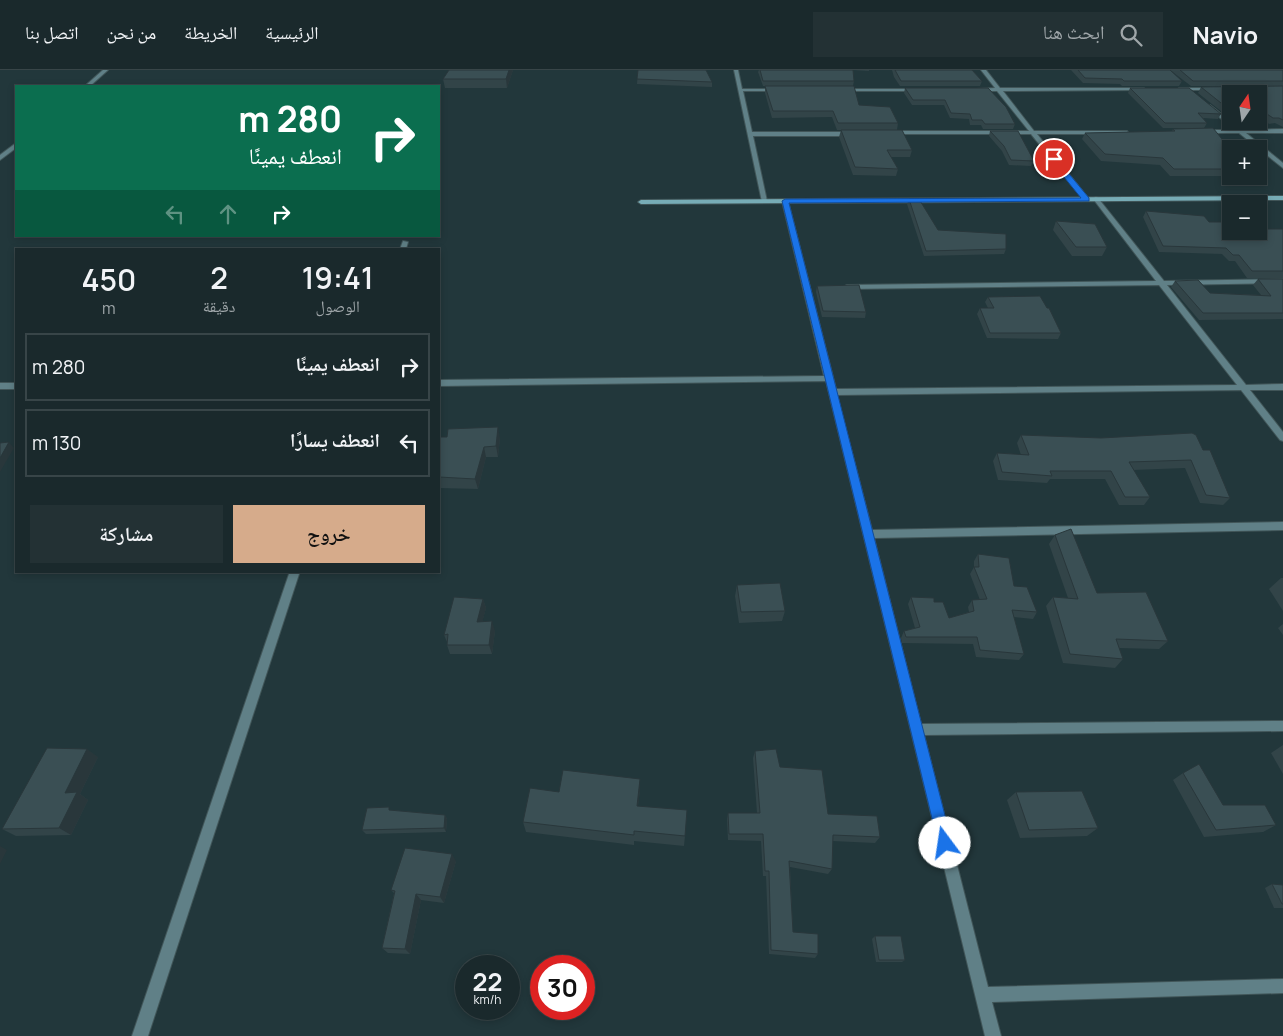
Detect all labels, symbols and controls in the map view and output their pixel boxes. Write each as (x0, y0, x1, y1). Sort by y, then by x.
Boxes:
search box (813, 12, 1163, 57)
text: Navio (1193, 18, 1258, 51)
text: ابحث هنا (1043, 19, 1105, 45)
text: اتصل بنا (25, 20, 78, 44)
text: من نحن (106, 20, 156, 44)
text: الخريطة (184, 20, 237, 44)
text: الرئيسية (265, 20, 319, 44)
icon: search (1117, 21, 1145, 49)
north arrow (1222, 85, 1268, 130)
map controls (1222, 85, 1267, 240)
text: 280 m (238, 95, 342, 143)
icon: right (360, 105, 425, 170)
pin (1033, 138, 1075, 180)
button: + (1222, 140, 1267, 185)
text: انعطف يمينًا (249, 141, 342, 171)
icon: arrive (1040, 145, 1068, 173)
button: − (1222, 195, 1267, 240)
icon: left (161, 200, 189, 228)
icon: ahead (214, 200, 242, 228)
icon: right (267, 200, 295, 228)
text: 2 (210, 257, 228, 298)
text: 19:41 (302, 257, 374, 298)
text: 450 (81, 259, 136, 300)
text: دقيقة (203, 295, 235, 317)
text: الوصول (315, 295, 360, 317)
text: m (102, 297, 116, 319)
text: انعطف يمينًا (296, 351, 380, 377)
icon: right (395, 353, 423, 381)
text: 280 m (32, 354, 85, 380)
text: انعطف يسارًا (290, 427, 380, 453)
icon: left (395, 429, 423, 457)
text: 130 m (32, 430, 81, 456)
button: مشاركة (30, 505, 223, 563)
button: خروج (233, 505, 425, 563)
position arrow (918, 816, 970, 868)
speed limit sign: 30 (530, 955, 595, 1020)
text: 22 (473, 964, 502, 999)
text: km/h (474, 991, 501, 1008)

